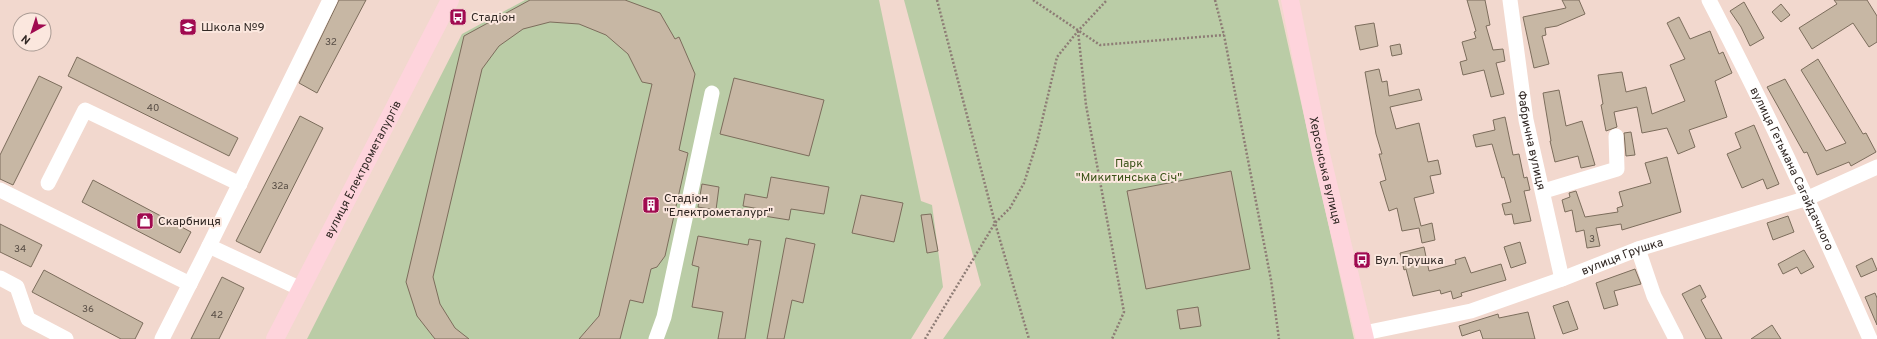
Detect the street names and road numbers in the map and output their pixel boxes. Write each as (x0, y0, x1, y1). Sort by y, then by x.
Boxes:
street label: вулиця Гетьмана Сагайдачного (1746, 85, 1837, 254)
street label: Фабрична вулиця (1513, 90, 1549, 192)
street label: вулиця Електрометалургів (321, 98, 406, 242)
street label: Херсонська вулиця (1305, 115, 1344, 226)
street label: вулиця Грушка (1579, 235, 1665, 280)

